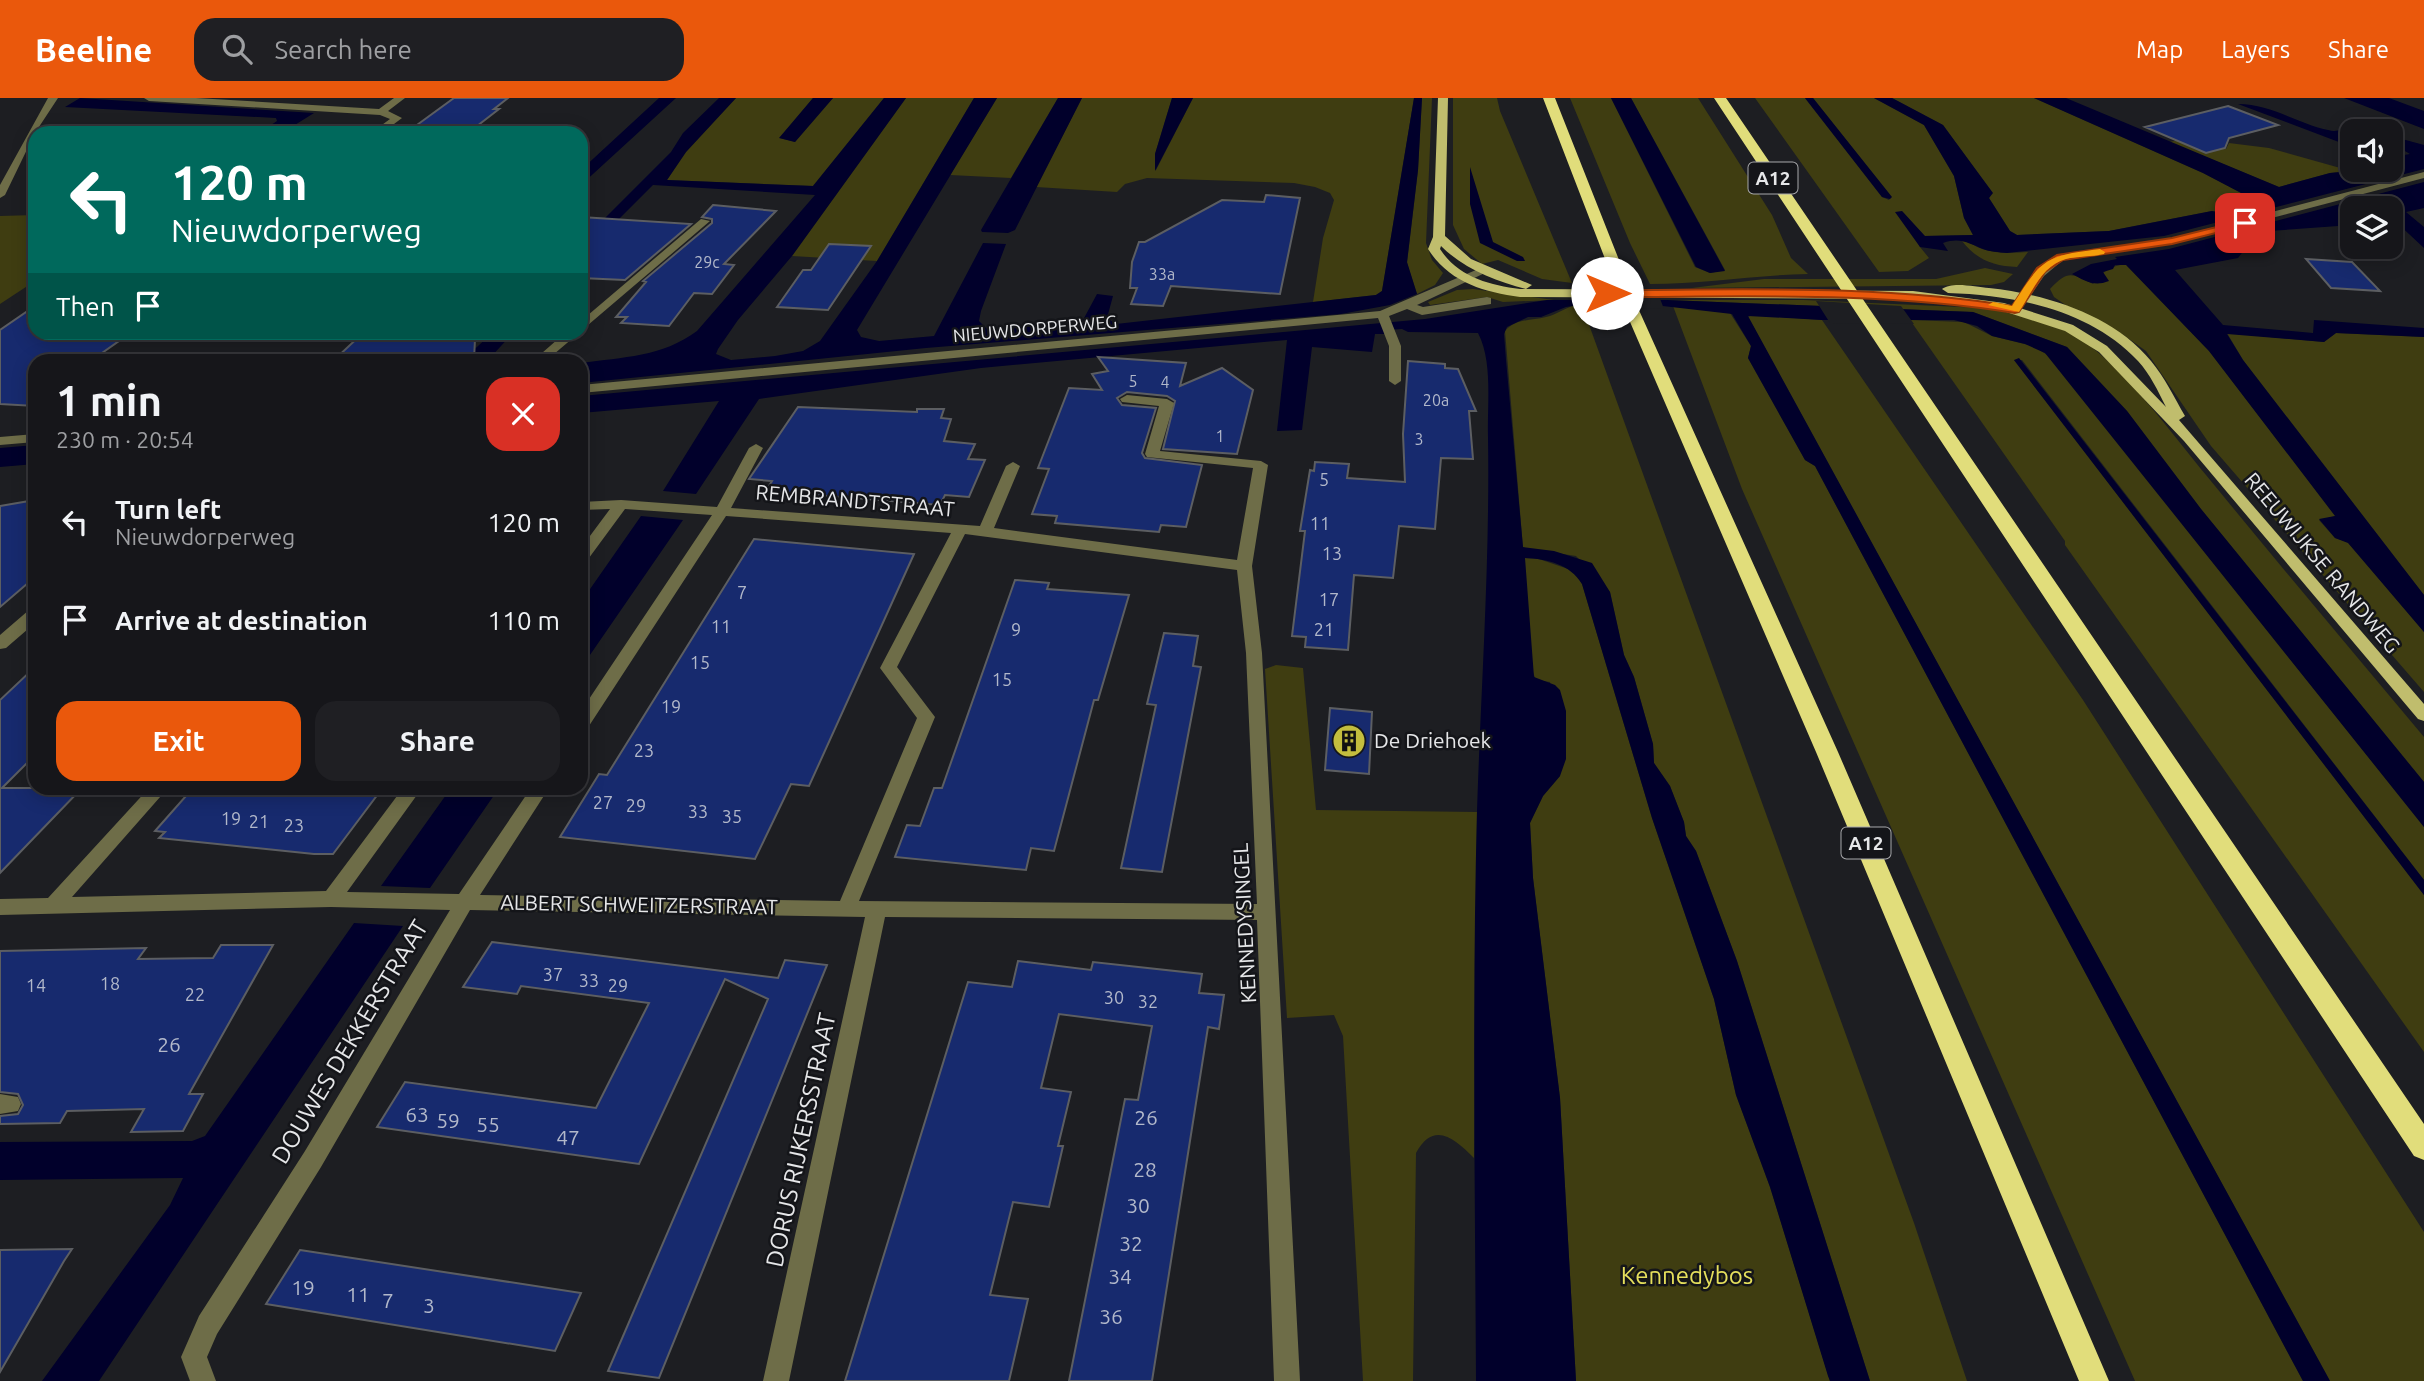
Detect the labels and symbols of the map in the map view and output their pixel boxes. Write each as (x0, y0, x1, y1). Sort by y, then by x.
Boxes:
road number: A12 (1748, 162, 1798, 194)
pin (2215, 193, 2275, 253)
house number: 29c (694, 253, 720, 271)
position arrow (1570, 256, 1644, 330)
house number: 33a (1149, 265, 1175, 283)
street label: NIEUWDORPERWEG (952, 311, 1118, 345)
house number: 5 (1128, 372, 1138, 390)
house number: 4 (1160, 373, 1170, 391)
house number: 20a (1423, 391, 1449, 409)
house number: 1 (1215, 427, 1225, 445)
house number: 3 (1414, 430, 1424, 448)
street label: REEUWIJKSE RANDWEG (2240, 467, 2405, 657)
house number: 5 (1319, 469, 1329, 489)
street label: REMBRANDTSTRAAT (755, 479, 956, 521)
house number: 11 (1310, 513, 1330, 533)
house number: 13 (1322, 543, 1342, 563)
house number: 7 (737, 582, 747, 602)
house number: 17 (1319, 589, 1339, 609)
house number: 11 (711, 616, 731, 636)
house number: 9 (1011, 619, 1021, 639)
house number: 21 (1314, 619, 1334, 639)
house number: 15 (690, 652, 710, 672)
house number: 15 (992, 669, 1012, 689)
house number: 19 (661, 696, 681, 716)
building icon: De Driehoek (1330, 722, 1368, 760)
place label: De Driehoek (1374, 728, 1492, 752)
house number: 23 (634, 740, 654, 760)
house number: 27 (593, 792, 613, 812)
house number: 29 (626, 795, 646, 815)
house number: 33 (688, 801, 708, 821)
house number: 35 (722, 806, 742, 826)
house number: 19 (221, 808, 241, 828)
house number: 21 (249, 811, 269, 831)
house number: 23 (284, 815, 304, 835)
road number: A12 (1842, 828, 1890, 858)
street label: KENNEDYSINGEL (1228, 842, 1260, 1004)
street label: ALBERT SCHWEITZERSTRAAT (500, 890, 778, 918)
street label: DOUWES DEKKERSTRAAT (266, 915, 433, 1168)
house number: 37 (543, 964, 563, 984)
house number: 33 (579, 970, 599, 990)
house number: 18 (100, 973, 120, 993)
house number: 14 (26, 975, 46, 995)
house number: 29 (608, 975, 628, 995)
house number: 22 (185, 984, 205, 1004)
house number: 30 (1104, 987, 1124, 1007)
house number: 32 (1138, 991, 1158, 1011)
street label: DORUS RIJKERSSTRAAT (760, 1010, 841, 1269)
house number: 26 (157, 1032, 181, 1056)
house number: 63 (405, 1102, 429, 1126)
house number: 26 (1134, 1105, 1158, 1129)
house number: 59 (436, 1108, 460, 1132)
house number: 55 (476, 1112, 500, 1136)
house number: 47 (556, 1125, 580, 1149)
house number: 28 (1133, 1157, 1157, 1181)
house number: 30 (1126, 1193, 1150, 1217)
house number: 32 (1119, 1231, 1143, 1255)
park label: Kennedybos (1621, 1262, 1753, 1289)
house number: 34 (1108, 1264, 1132, 1288)
house number: 19 (291, 1275, 315, 1299)
house number: 11 (346, 1282, 370, 1306)
house number: 7 (382, 1288, 394, 1312)
house number: 3 (423, 1293, 435, 1317)
house number: 36 (1099, 1304, 1123, 1328)

